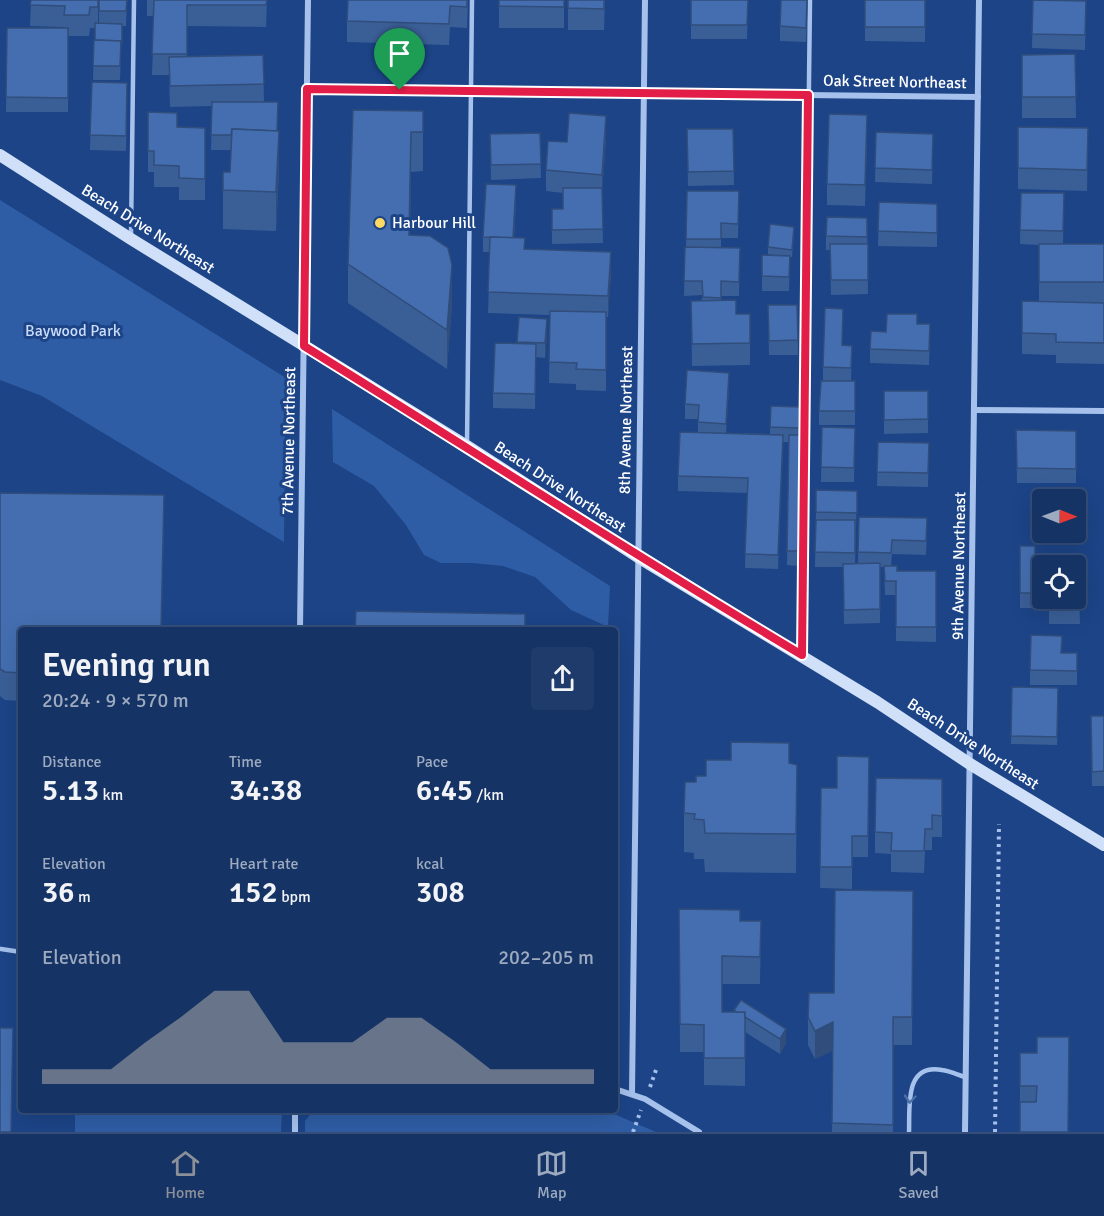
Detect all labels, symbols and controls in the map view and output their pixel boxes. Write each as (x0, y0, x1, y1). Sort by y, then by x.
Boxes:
pin (374, 28, 425, 90)
icon: arrive (383, 37, 416, 70)
street label: Oak Street Northeast (823, 71, 967, 93)
street label: Beach Drive Northeast (78, 180, 219, 278)
place label: Harbour Hill (392, 213, 476, 233)
marker: Harbour Hill (373, 216, 387, 230)
park label: Baywood Park (25, 321, 121, 341)
street label: 8th Avenue Northeast (615, 345, 637, 494)
street label: 7th Avenue Northeast (278, 366, 300, 515)
street label: Beach Drive Northeast (490, 437, 630, 537)
north arrow (1032, 489, 1086, 543)
map controls (1032, 489, 1086, 609)
street label: 9th Avenue Northeast (948, 491, 970, 640)
button: locate (1032, 555, 1086, 609)
text: Evening run (42, 645, 211, 686)
button: share (531, 647, 594, 710)
text: 20:24 · 9 × 570 m (42, 688, 189, 713)
street label: Beach Drive Northeast (903, 694, 1043, 794)
text: Distance (42, 752, 102, 772)
text: Time (229, 752, 262, 772)
text: Pace (416, 752, 448, 772)
text: 5.13 (42, 772, 99, 809)
text: 34:38 (229, 772, 302, 809)
text: 6:45 (416, 772, 473, 809)
text: km (99, 785, 123, 805)
text: /km (473, 785, 504, 805)
text: Elevation (42, 854, 106, 874)
text: Heart rate (229, 854, 298, 874)
text: kcal (416, 854, 444, 874)
text: 36 (42, 874, 74, 911)
text: 152 (229, 874, 278, 911)
text: 308 (416, 874, 465, 911)
text: m (74, 887, 91, 907)
text: bpm (278, 887, 311, 907)
text: Elevation (42, 945, 122, 970)
text: 202–205 m (498, 945, 594, 970)
one-way arrow (904, 1094, 917, 1103)
tab: Home (165, 1147, 205, 1203)
tab: Map (535, 1147, 568, 1203)
tab: Saved (899, 1147, 939, 1203)

